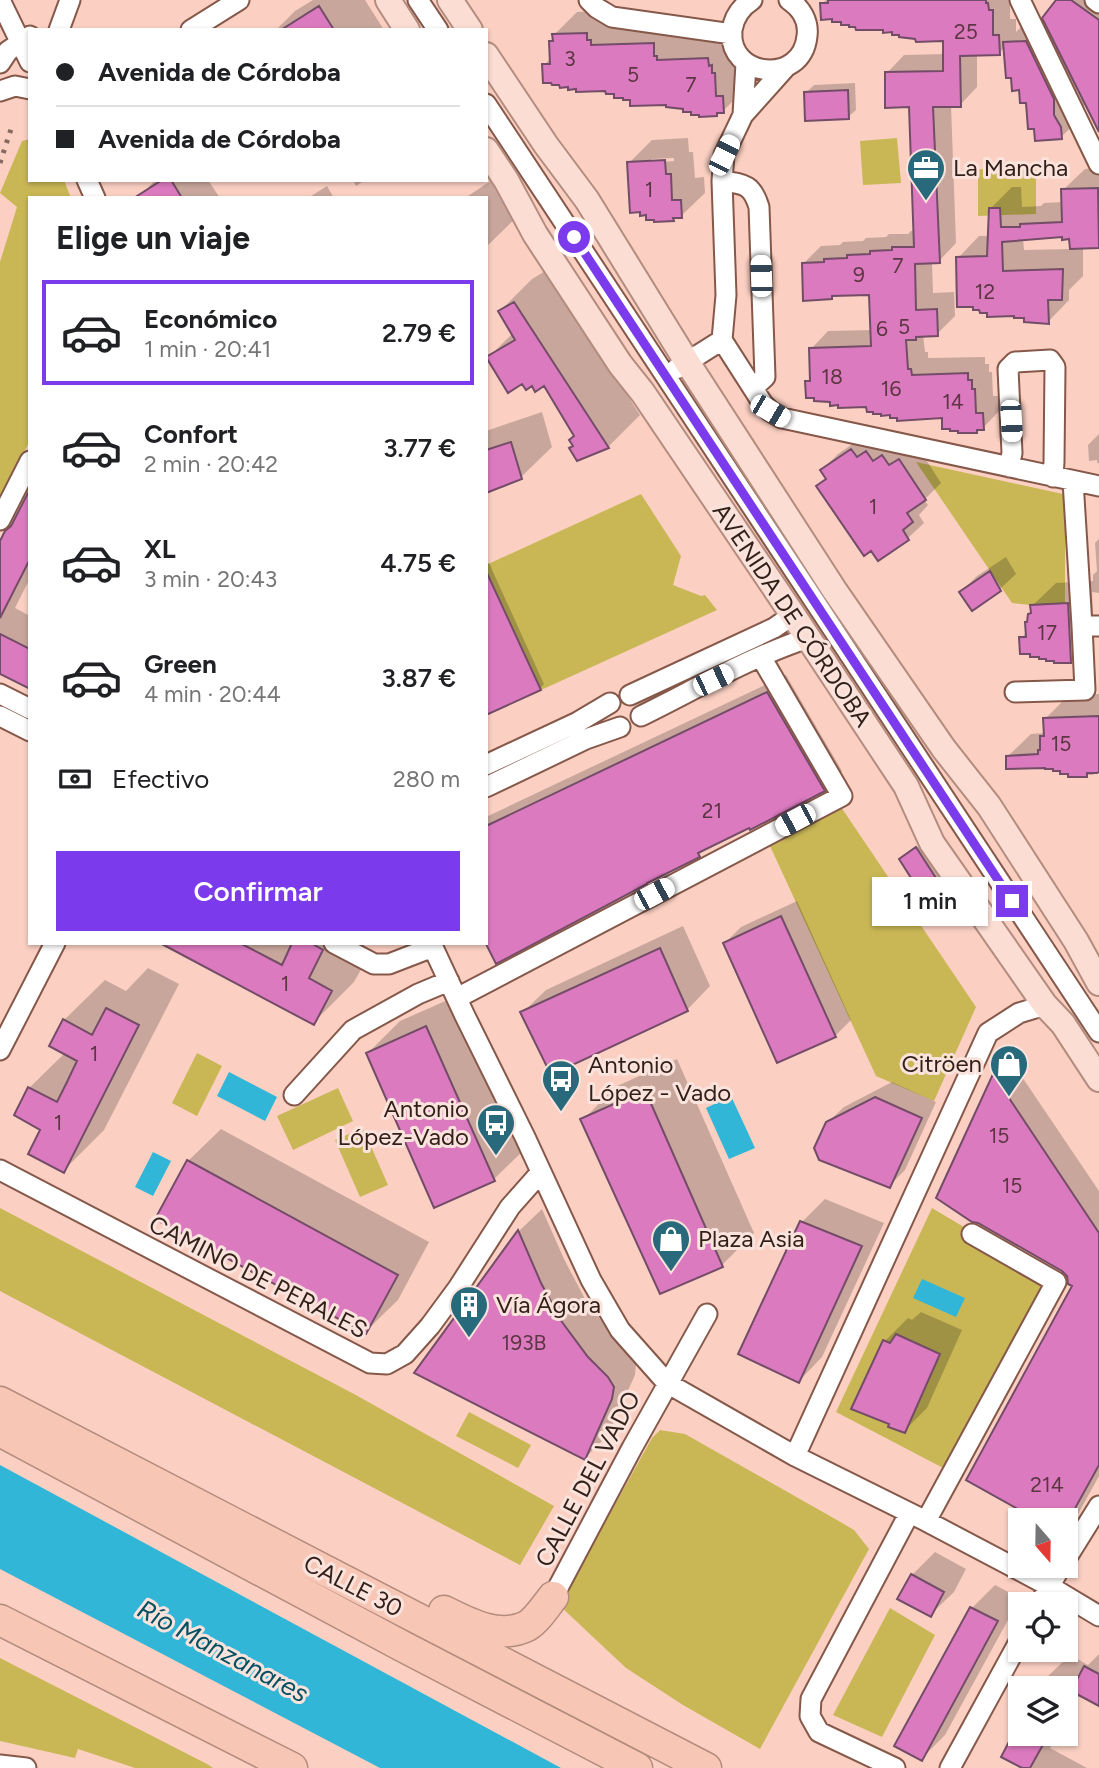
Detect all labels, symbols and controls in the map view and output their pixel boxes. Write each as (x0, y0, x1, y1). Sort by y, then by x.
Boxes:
house number: 25 (954, 19, 978, 44)
house number: 3 (564, 46, 576, 71)
text: Avenida de Córdoba (98, 56, 341, 88)
house number: 5 (627, 62, 639, 87)
house number: 7 (685, 72, 697, 97)
text: Avenida de Córdoba (98, 123, 341, 155)
car (706, 132, 743, 178)
office icon: La Mancha (905, 147, 947, 202)
place label: La Mancha (953, 153, 1068, 182)
house number: 1 (645, 177, 653, 202)
text: Elige un viaje (56, 219, 250, 257)
route start (558, 221, 590, 253)
house number: 7 (892, 253, 904, 278)
car (750, 255, 773, 297)
house number: 9 (853, 262, 865, 287)
house number: 12 (975, 279, 995, 304)
icon: car (60, 301, 123, 364)
text: Económico (144, 303, 277, 335)
house number: 5 (898, 314, 910, 339)
house number: 6 (876, 316, 888, 341)
text: 2.79 € (382, 317, 456, 349)
text: 1 min · 20:41 (144, 335, 271, 363)
house number: 18 (821, 364, 843, 389)
house number: 16 (881, 376, 901, 401)
house number: 14 (942, 389, 964, 414)
car (747, 391, 794, 431)
car (1000, 399, 1023, 443)
icon: car (60, 416, 123, 479)
text: Confort (144, 418, 238, 450)
text: 3.77 € (383, 432, 456, 464)
text: 2 min · 20:42 (144, 450, 278, 478)
house number: 1 (869, 494, 877, 519)
street label: AVENIDA DE CÓRDOBA (707, 497, 879, 733)
icon: car (60, 531, 123, 594)
text: XL (144, 533, 176, 565)
text: 4.75 € (380, 547, 456, 579)
text: 3 min · 20:43 (144, 565, 277, 593)
house number: 17 (1037, 620, 1057, 645)
icon: car (60, 646, 123, 709)
text: Green (144, 648, 217, 680)
car (690, 661, 737, 699)
text: 3.87 € (381, 662, 456, 694)
text: 4 min · 20:44 (144, 680, 281, 708)
house number: 15 (1051, 731, 1071, 756)
icon: cash (56, 760, 94, 798)
text: Efectivo (112, 763, 209, 795)
text: 280 m (393, 765, 460, 793)
house number: 21 (702, 798, 722, 823)
car (772, 801, 819, 839)
button: Confirmar (56, 851, 460, 931)
car (631, 875, 678, 913)
callout: 1 min (872, 876, 988, 926)
route end (996, 885, 1028, 917)
text: 1 min (903, 887, 957, 915)
house number: 1 (281, 971, 289, 996)
house number: 1 (90, 1041, 98, 1066)
shop icon: Citröen (988, 1043, 1030, 1098)
place label: Citröen (902, 1049, 982, 1078)
place label: Antonio López - Vado (588, 1050, 731, 1107)
bus stop icon: Antonio López - Vado (540, 1058, 582, 1113)
place label: Antonio López-Vado (338, 1094, 469, 1151)
bus stop icon: Antonio López-Vado (475, 1102, 517, 1157)
house number: 1 (54, 1110, 62, 1135)
house number: 15 (989, 1123, 1009, 1148)
house number: 15 (1002, 1173, 1022, 1198)
street label: CAMINO DE PERALES (144, 1209, 372, 1344)
shop icon: Plaza Asia (650, 1218, 692, 1273)
place label: Plaza Asia (698, 1224, 805, 1253)
building icon: Vía Ágora (448, 1284, 490, 1339)
place label: Vía Ágora (496, 1290, 601, 1319)
house number: 193B (502, 1330, 546, 1355)
street label: CALLE DEL VADO (529, 1386, 646, 1572)
house number: 214 (1030, 1472, 1064, 1497)
north arrow (1008, 1508, 1078, 1578)
map controls (1008, 1508, 1078, 1746)
street label: CALLE 30 (299, 1548, 408, 1623)
button: locate (1008, 1592, 1078, 1662)
water label: Río Manzanares (132, 1593, 314, 1709)
button: layers (1008, 1676, 1078, 1746)

